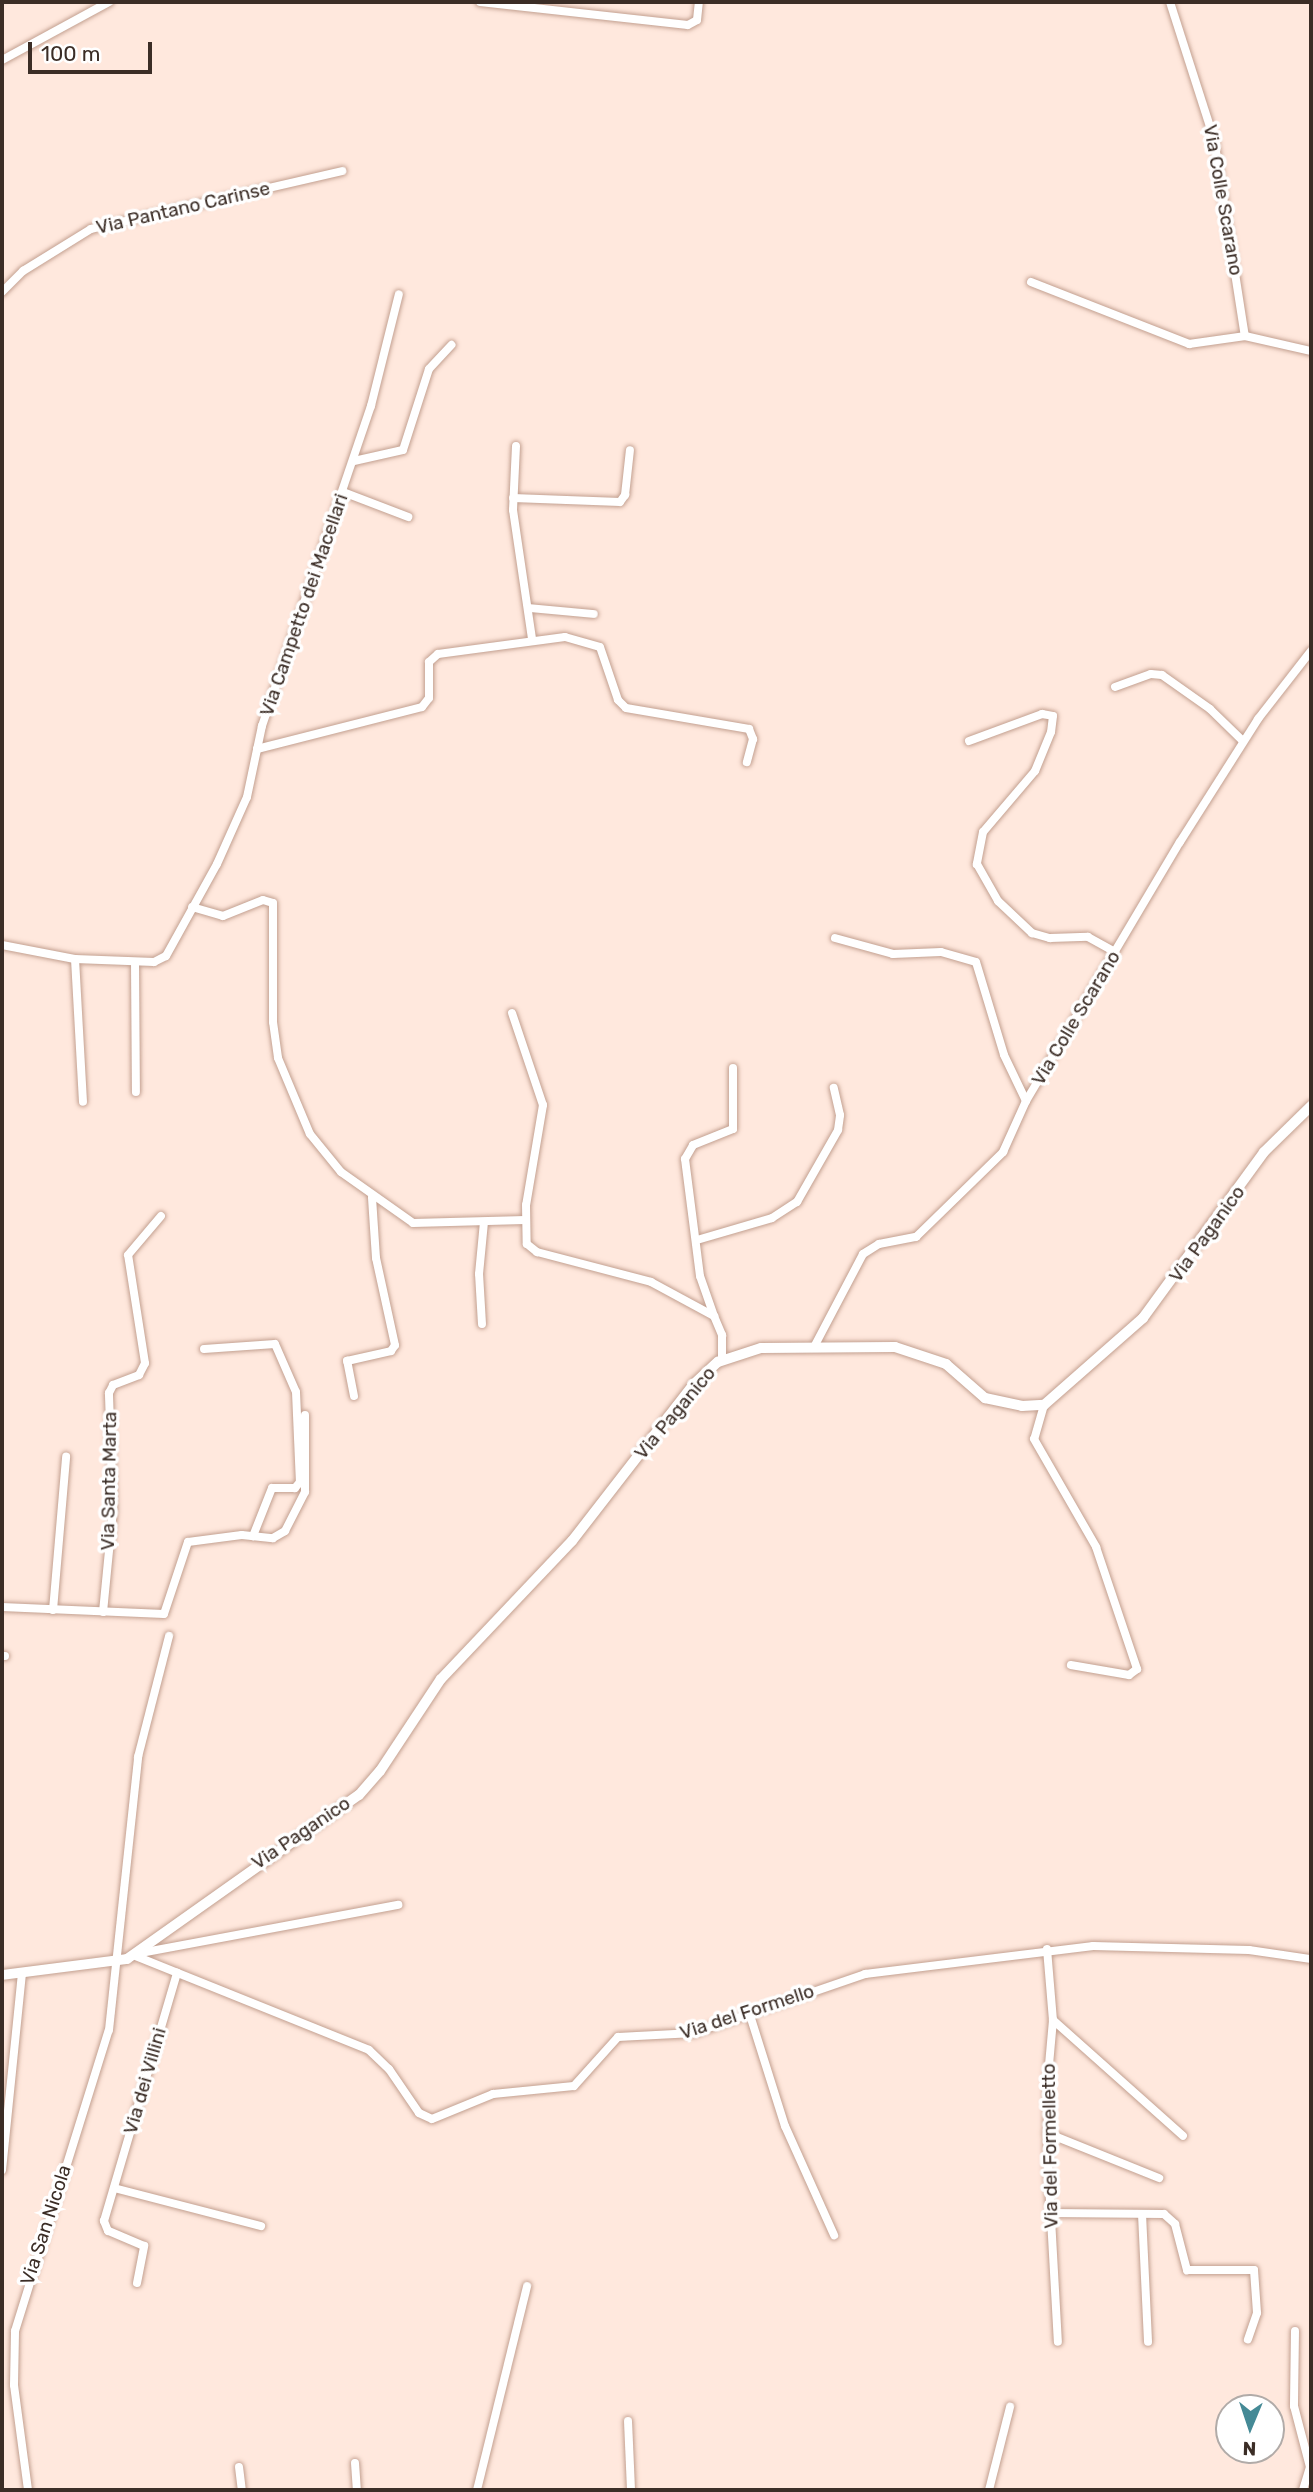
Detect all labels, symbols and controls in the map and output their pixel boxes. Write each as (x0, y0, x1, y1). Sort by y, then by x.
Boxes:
scale bar (32, 28, 156, 72)
text: 100 m (41, 41, 100, 66)
street label: Via Colle Scarano (1198, 123, 1248, 277)
street label: Via Pantano Carinse (94, 177, 272, 239)
street label: Via Campetto dei Macellari (255, 491, 353, 719)
street label: Via Colle Scarano (1027, 947, 1125, 1089)
street label: Via Paganico (1164, 1181, 1250, 1287)
street label: Via Paganico (630, 1362, 720, 1464)
street label: Via Santa Marta (96, 1411, 122, 1551)
street label: Via Paganico (247, 1792, 355, 1874)
street label: Via del Formello (677, 1980, 817, 2044)
street label: Via dei Villini (119, 2025, 171, 2137)
street label: Via del Formelletto (1037, 2063, 1063, 2229)
street label: Via San Nicola (16, 2162, 76, 2288)
north arrow (1215, 2394, 1285, 2464)
text: N (1242, 2437, 1257, 2460)

